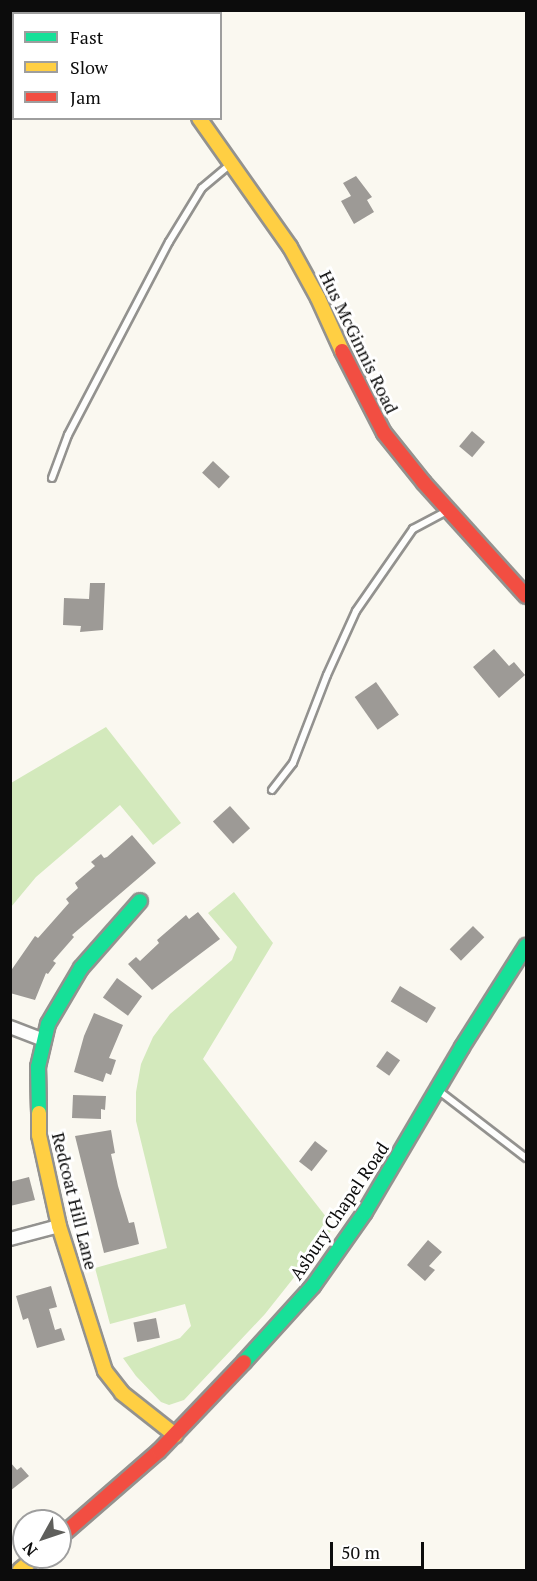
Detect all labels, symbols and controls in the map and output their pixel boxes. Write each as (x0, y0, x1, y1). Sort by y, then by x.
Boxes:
legend (12, 12, 222, 120)
text: Fast (70, 25, 103, 49)
text: Slow (70, 55, 108, 79)
text: Jam (70, 85, 101, 109)
street label: Hus McGinnis Road (315, 267, 403, 417)
street label: Redcoat Hill Lane (47, 1130, 103, 1272)
street label: Asbury Chapel Road (285, 1138, 393, 1284)
north arrow (12, 1509, 72, 1569)
scale bar (333, 1530, 428, 1568)
text: N (17, 1538, 42, 1561)
text: 50 m (341, 1540, 380, 1564)

